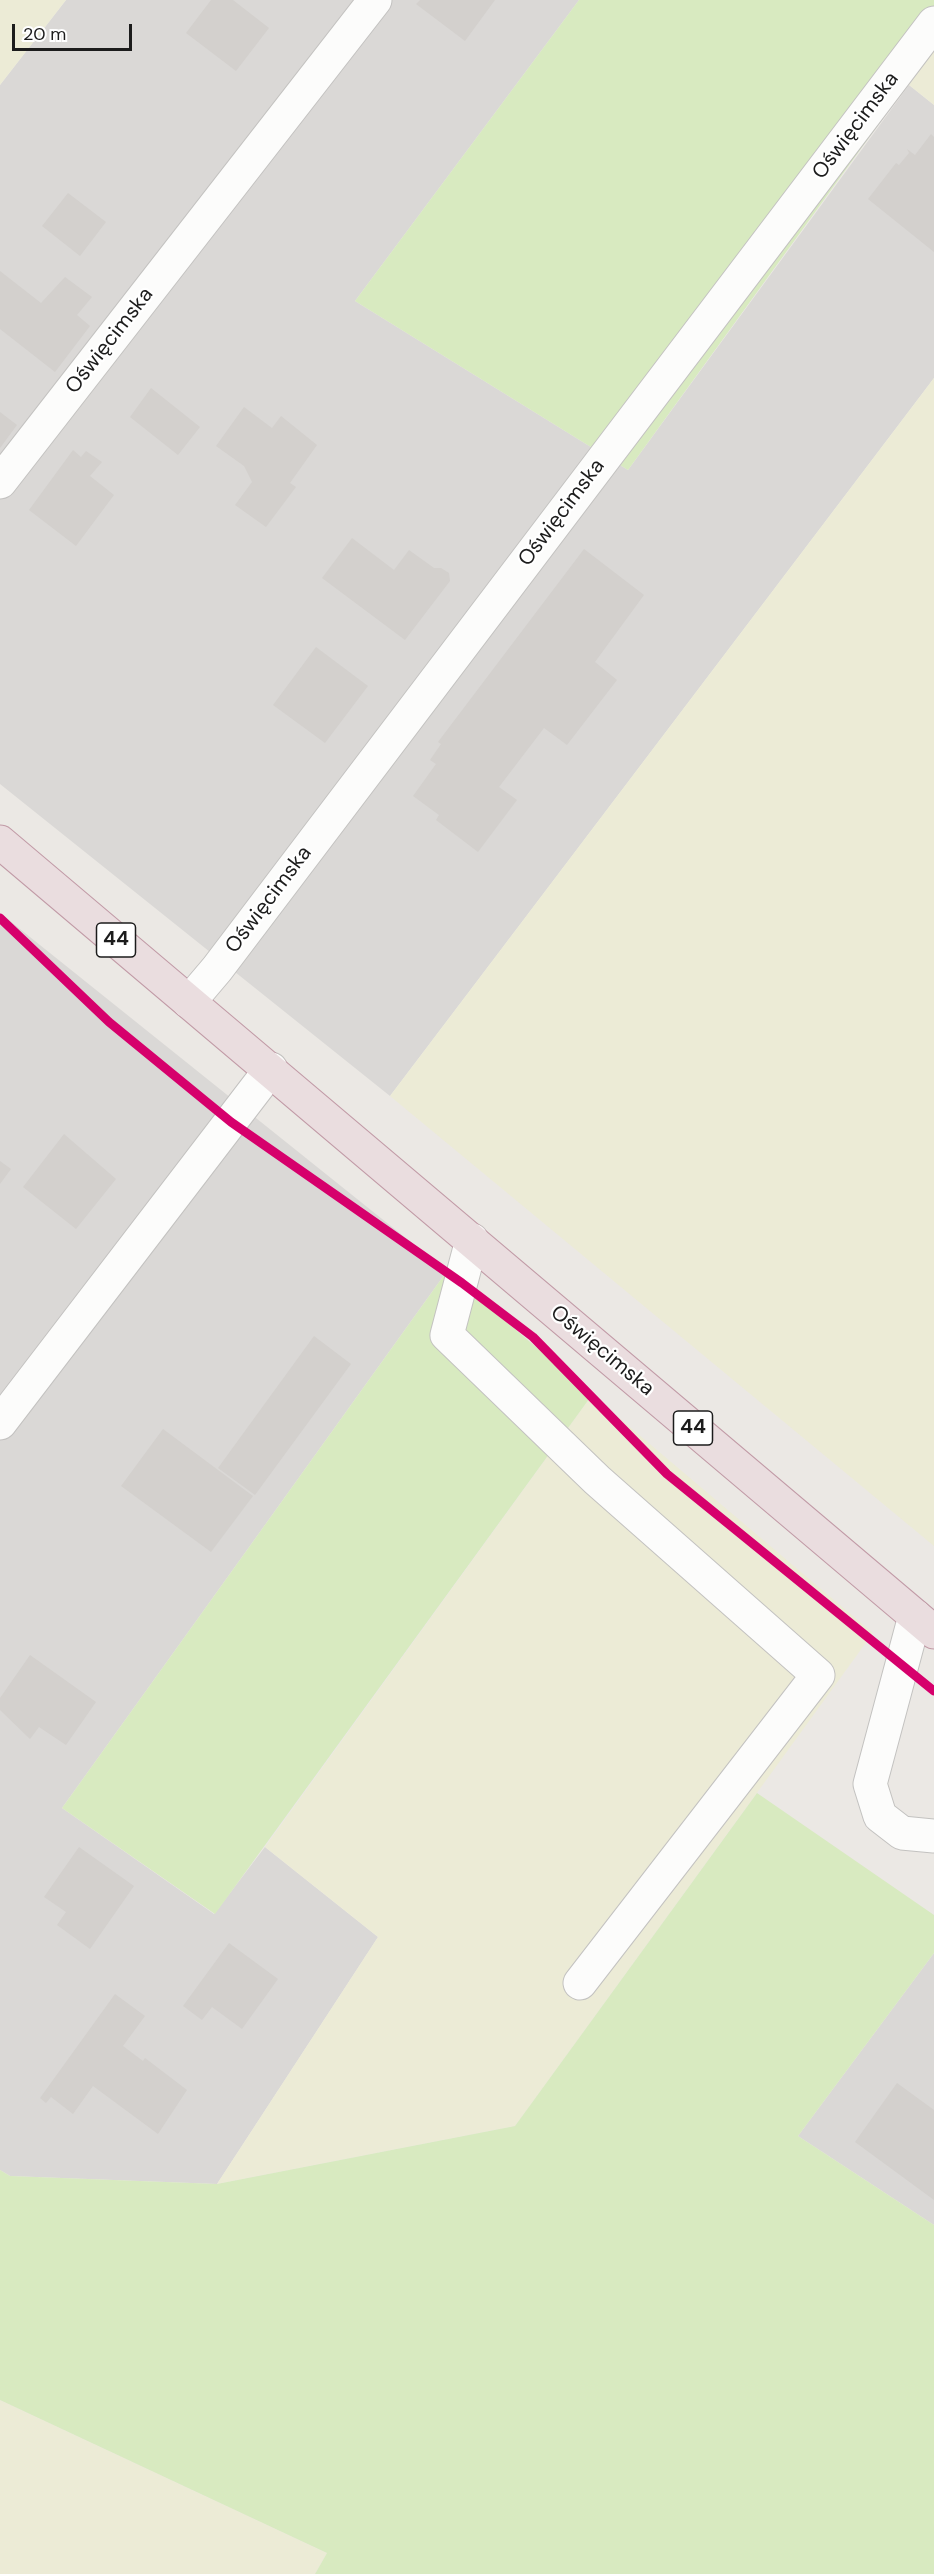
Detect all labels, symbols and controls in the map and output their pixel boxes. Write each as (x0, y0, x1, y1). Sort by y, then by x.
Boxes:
scale bar (15, 12, 135, 50)
text: 20 m (23, 22, 66, 46)
street label: Oświęcimska (808, 67, 904, 185)
street label: Oświęcimska (61, 283, 159, 399)
street label: Oświęcimska (514, 454, 610, 572)
street label: Oświęcimska (221, 841, 317, 959)
road number: 44 (96, 923, 136, 957)
street label: Oświęcimska (545, 1300, 659, 1402)
road number: 44 (674, 1411, 712, 1445)

